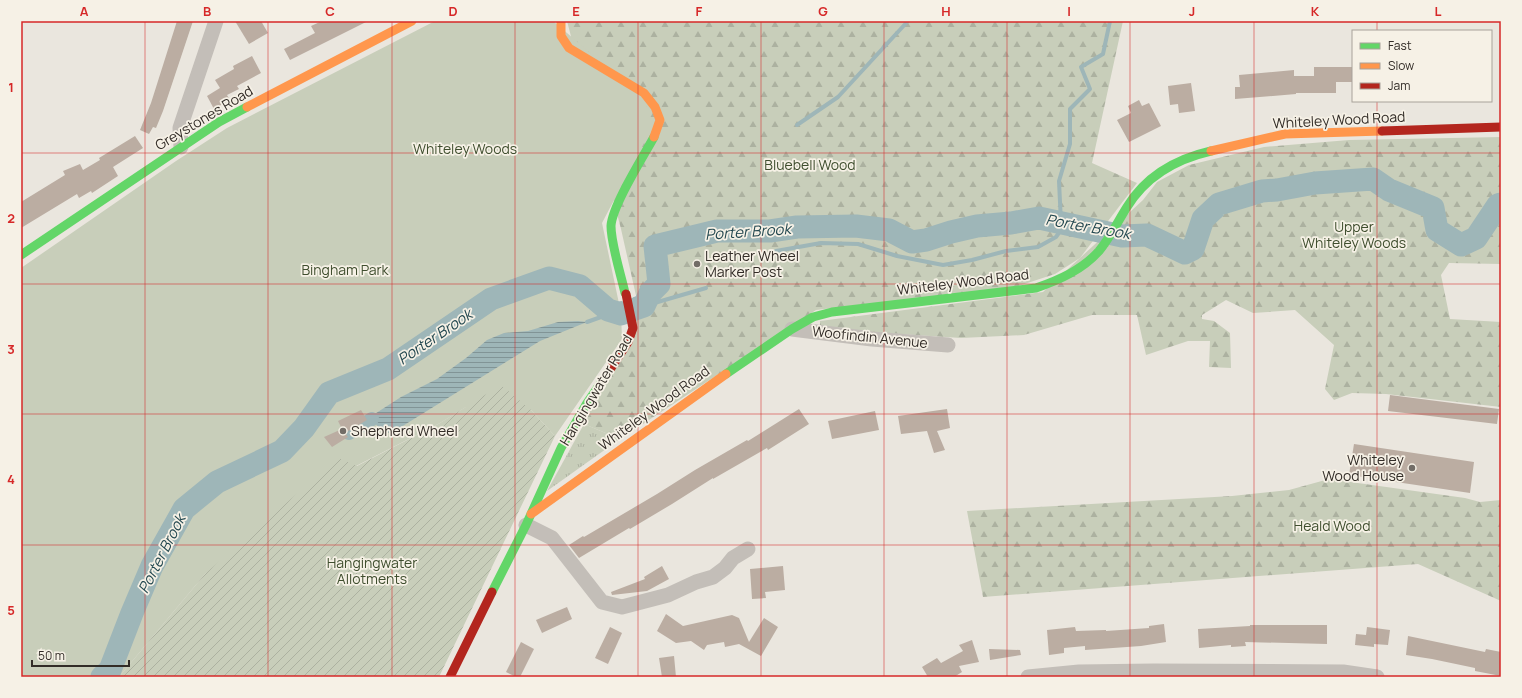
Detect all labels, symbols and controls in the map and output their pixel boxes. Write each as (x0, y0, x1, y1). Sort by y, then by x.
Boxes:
text: A (80, 2, 89, 20)
text: B (203, 2, 211, 20)
text: C (325, 2, 335, 20)
text: D (448, 2, 458, 20)
text: E (572, 2, 580, 20)
text: F (696, 2, 703, 20)
text: G (818, 2, 828, 20)
text: H (941, 2, 951, 20)
text: I (1067, 2, 1071, 20)
text: J (1189, 2, 1195, 20)
text: K (1311, 2, 1320, 20)
text: L (1435, 2, 1442, 20)
legend (1352, 30, 1492, 102)
text: Fast (1388, 37, 1412, 54)
text: Slow (1388, 57, 1414, 74)
text: Jam (1388, 77, 1410, 94)
text: 1 (8, 78, 14, 96)
street label: Greystones Road (151, 81, 256, 154)
street label: Whiteley Wood Road (1272, 107, 1406, 132)
park label: Whiteley Woods (413, 139, 517, 158)
park label: Bluebell Wood (764, 155, 856, 174)
text: 2 (7, 209, 15, 227)
water label: Porter Brook (1044, 209, 1135, 245)
park label: Upper Whiteley Woods (1302, 217, 1406, 252)
water label: Porter Brook (704, 218, 794, 245)
place label: Leather Wheel Marker Post (705, 246, 799, 281)
marker: Leather Wheel Marker Post (692, 259, 702, 269)
park label: Bingham Park (301, 260, 390, 279)
street label: Whiteley Wood Road (896, 264, 1030, 299)
water label: Porter Brook (393, 302, 478, 369)
street label: Woofindin Avenue (811, 321, 929, 352)
street label: Hangingwater Road (555, 331, 636, 449)
text: 3 (7, 340, 15, 358)
street label: Whiteley Wood Road (594, 361, 713, 454)
place label: Shepherd Wheel (351, 421, 458, 440)
marker: Shepherd Wheel (338, 426, 348, 436)
place label: Whiteley Wood House (1322, 450, 1405, 485)
marker: Whiteley Wood House (1407, 463, 1417, 473)
text: 4 (7, 470, 15, 488)
water label: Porter Brook (133, 508, 192, 597)
park label: Heald Wood (1294, 516, 1370, 535)
park label: Hangingwater Allotments (327, 553, 417, 588)
text: 5 (7, 601, 15, 619)
scale bar (32, 642, 129, 668)
text: 50 m (38, 647, 65, 664)

